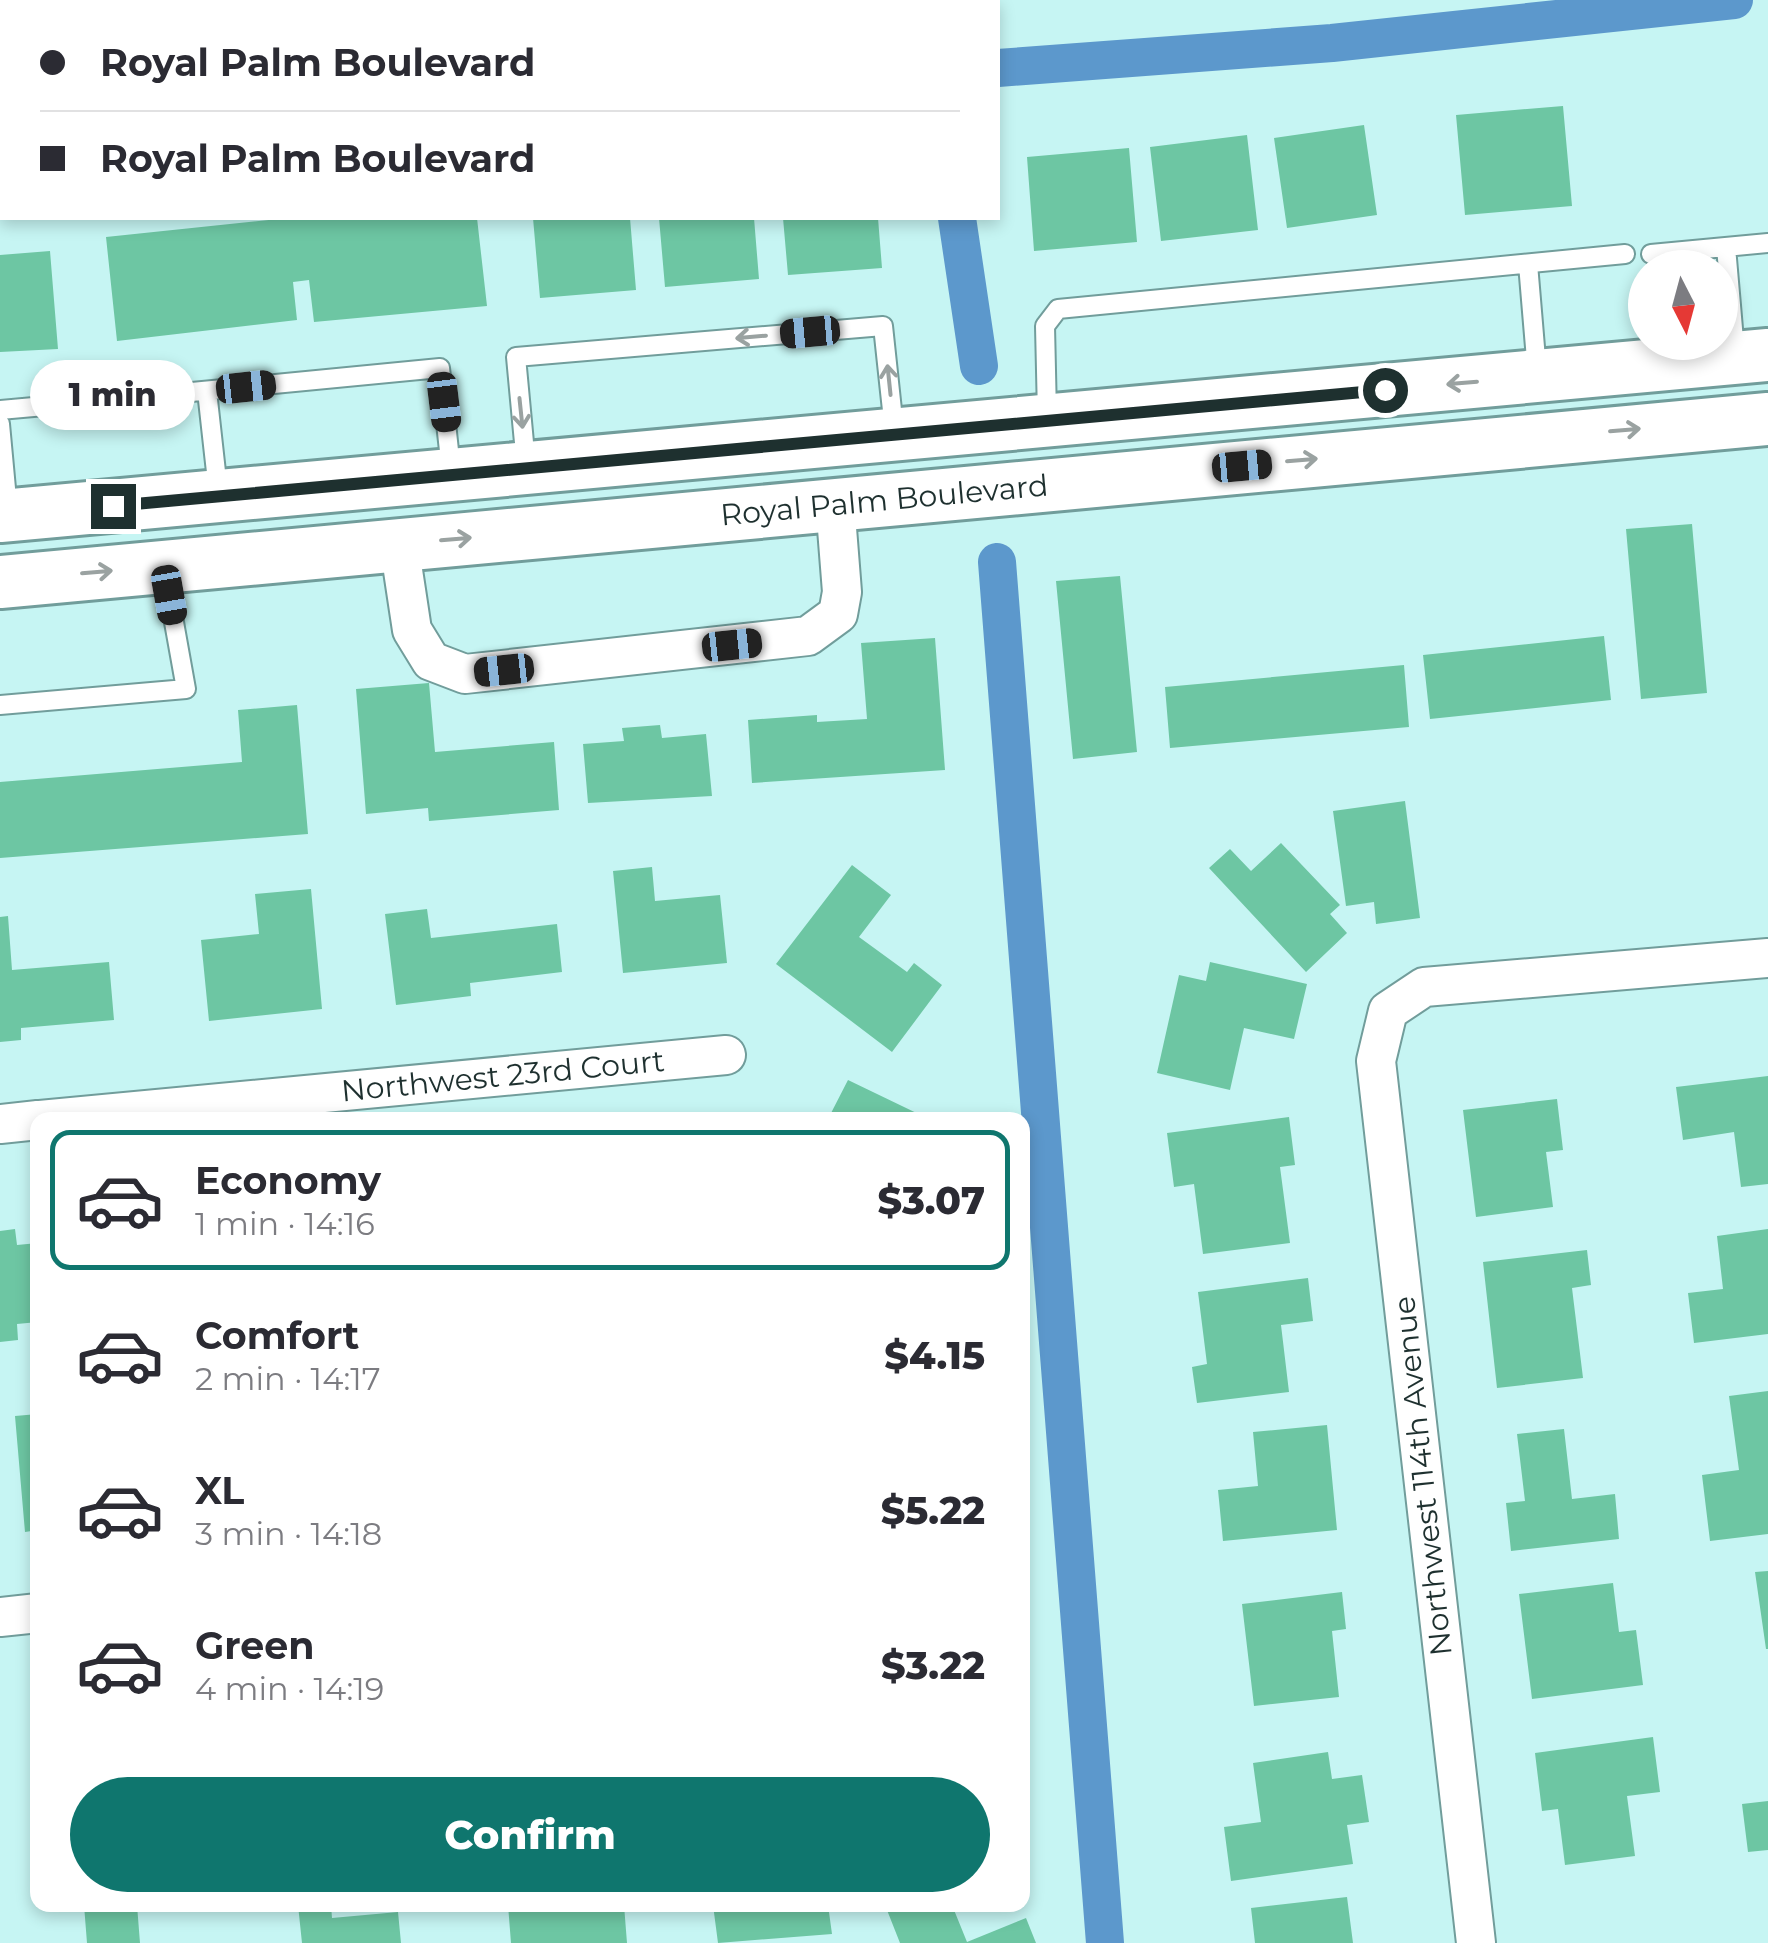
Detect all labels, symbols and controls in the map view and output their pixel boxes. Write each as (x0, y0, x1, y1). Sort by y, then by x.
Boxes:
text: Royal Palm Boulevard (100, 39, 535, 86)
text: Royal Palm Boulevard (100, 135, 535, 182)
north arrow (1628, 250, 1738, 360)
map controls (1628, 250, 1738, 360)
car (779, 314, 841, 350)
one-way arrow (735, 328, 767, 347)
callout: 1 min (31, 361, 196, 431)
one-way arrow (879, 365, 898, 397)
route start (1363, 368, 1408, 413)
car (215, 369, 277, 405)
car (425, 370, 463, 434)
one-way arrow (1446, 374, 1478, 393)
text: 1 min (68, 375, 157, 414)
one-way arrow (512, 396, 531, 428)
one-way arrow (1609, 420, 1641, 439)
car (1211, 448, 1273, 484)
one-way arrow (1285, 450, 1317, 469)
street label: Royal Palm Boulevard (719, 466, 1050, 533)
route end (91, 484, 136, 529)
one-way arrow (439, 529, 471, 548)
one-way arrow (80, 563, 113, 582)
car (149, 563, 189, 627)
car (701, 627, 763, 663)
car (473, 652, 535, 688)
street label: Northwest 23rd Court (340, 1042, 666, 1109)
icon: car (75, 1155, 165, 1245)
text: Economy (195, 1157, 381, 1204)
text: $3.07 (877, 1177, 985, 1224)
text: 1 min · 14:16 (195, 1204, 375, 1243)
street label: Northwest 114th Avenue (1385, 1294, 1460, 1658)
icon: car (75, 1310, 165, 1400)
text: Comfort (195, 1312, 359, 1359)
text: $4.15 (884, 1332, 985, 1379)
text: 2 min · 14:17 (195, 1359, 381, 1398)
icon: car (75, 1465, 165, 1555)
text: XL (195, 1467, 244, 1514)
text: $5.22 (881, 1487, 985, 1534)
text: 3 min · 14:18 (195, 1514, 382, 1553)
icon: car (75, 1620, 165, 1710)
text: Green (195, 1622, 315, 1669)
text: $3.22 (881, 1642, 985, 1689)
text: 4 min · 14:19 (195, 1669, 384, 1708)
button: Confirm (70, 1777, 990, 1892)

